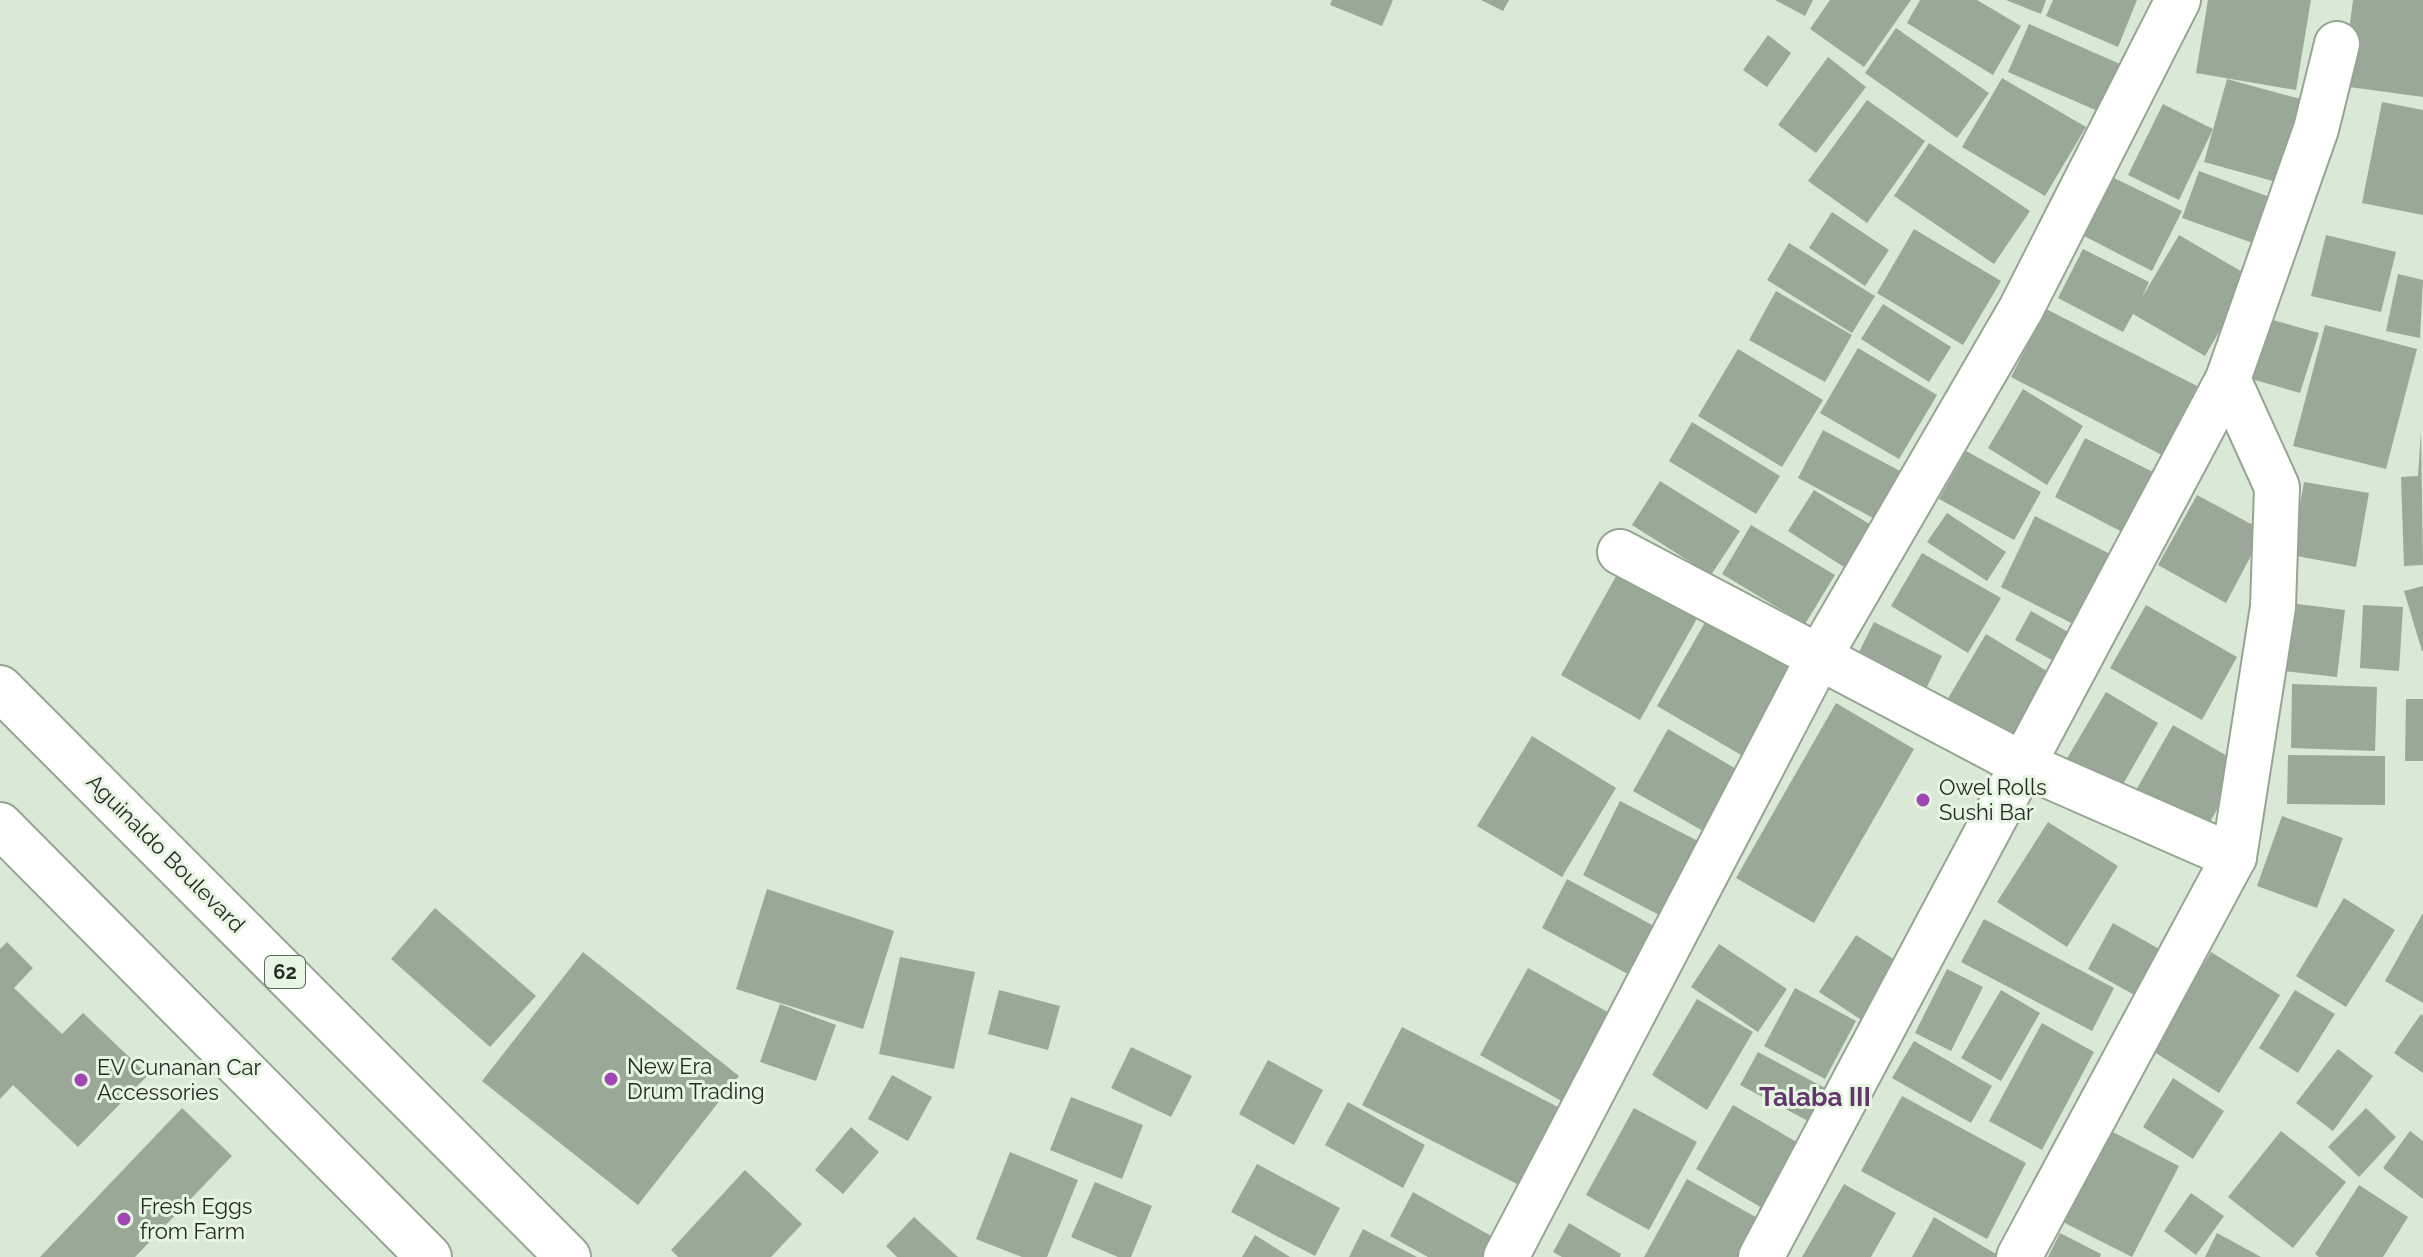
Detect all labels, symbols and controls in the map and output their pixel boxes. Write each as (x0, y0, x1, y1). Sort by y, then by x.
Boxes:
street label: Aguinaldo Boulevard (81, 768, 251, 938)
place label: Owel Rolls Sushi Bar (1939, 774, 2047, 825)
marker: Owel Rolls Sushi Bar (1914, 791, 1932, 809)
road number: 62 (265, 956, 305, 988)
place label: New Era Drum Trading (627, 1053, 765, 1104)
place label: EV Cunanan Car Accessories (97, 1054, 262, 1105)
marker: New Era Drum Trading (602, 1070, 620, 1088)
marker: EV Cunanan Car Accessories (72, 1071, 90, 1089)
district label: Talaba III (1759, 1082, 1871, 1112)
place label: Fresh Eggs from Farm (140, 1193, 252, 1244)
marker: Fresh Eggs from Farm (115, 1210, 133, 1228)

